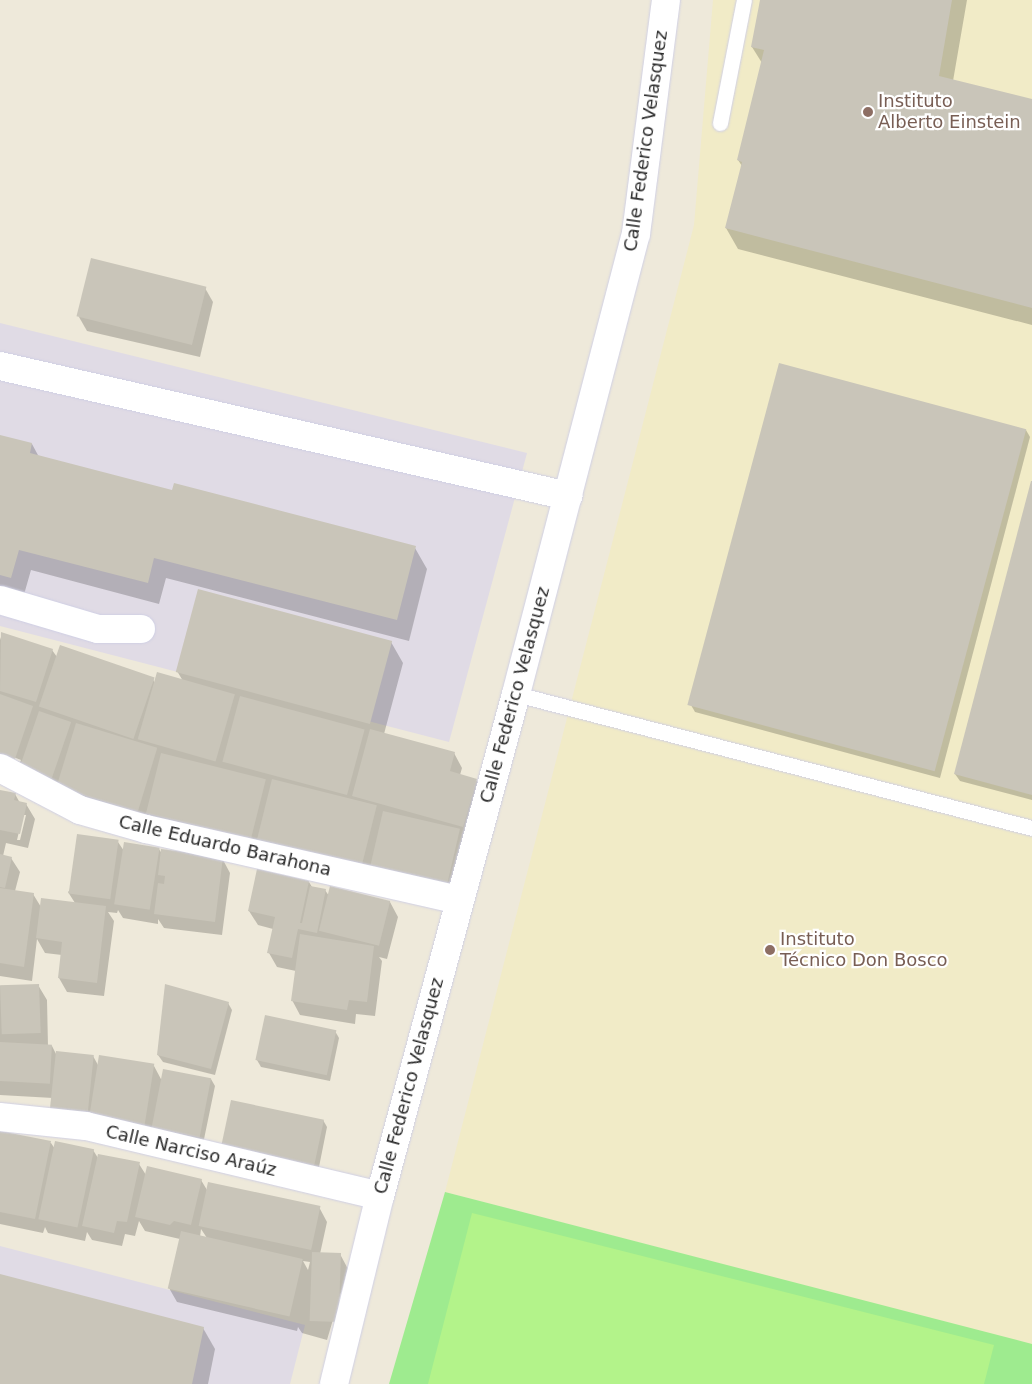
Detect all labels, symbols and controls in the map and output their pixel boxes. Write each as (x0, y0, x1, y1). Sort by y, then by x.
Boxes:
street label: Calle Federico Velasquez (620, 29, 672, 253)
place label: Instituto Alberto Einstein (878, 91, 1021, 134)
marker: Instituto Alberto Einstein (862, 106, 874, 118)
street label: Calle Federico Velasquez (476, 584, 554, 806)
street label: Calle Eduardo Barahona (117, 811, 333, 881)
place label: Instituto Técnico Don Bosco (780, 929, 948, 972)
marker: Instituto Técnico Don Bosco (764, 944, 776, 956)
street label: Calle Federico Velasquez (370, 975, 448, 1197)
street label: Calle Narciso Araúz (104, 1121, 278, 1181)

